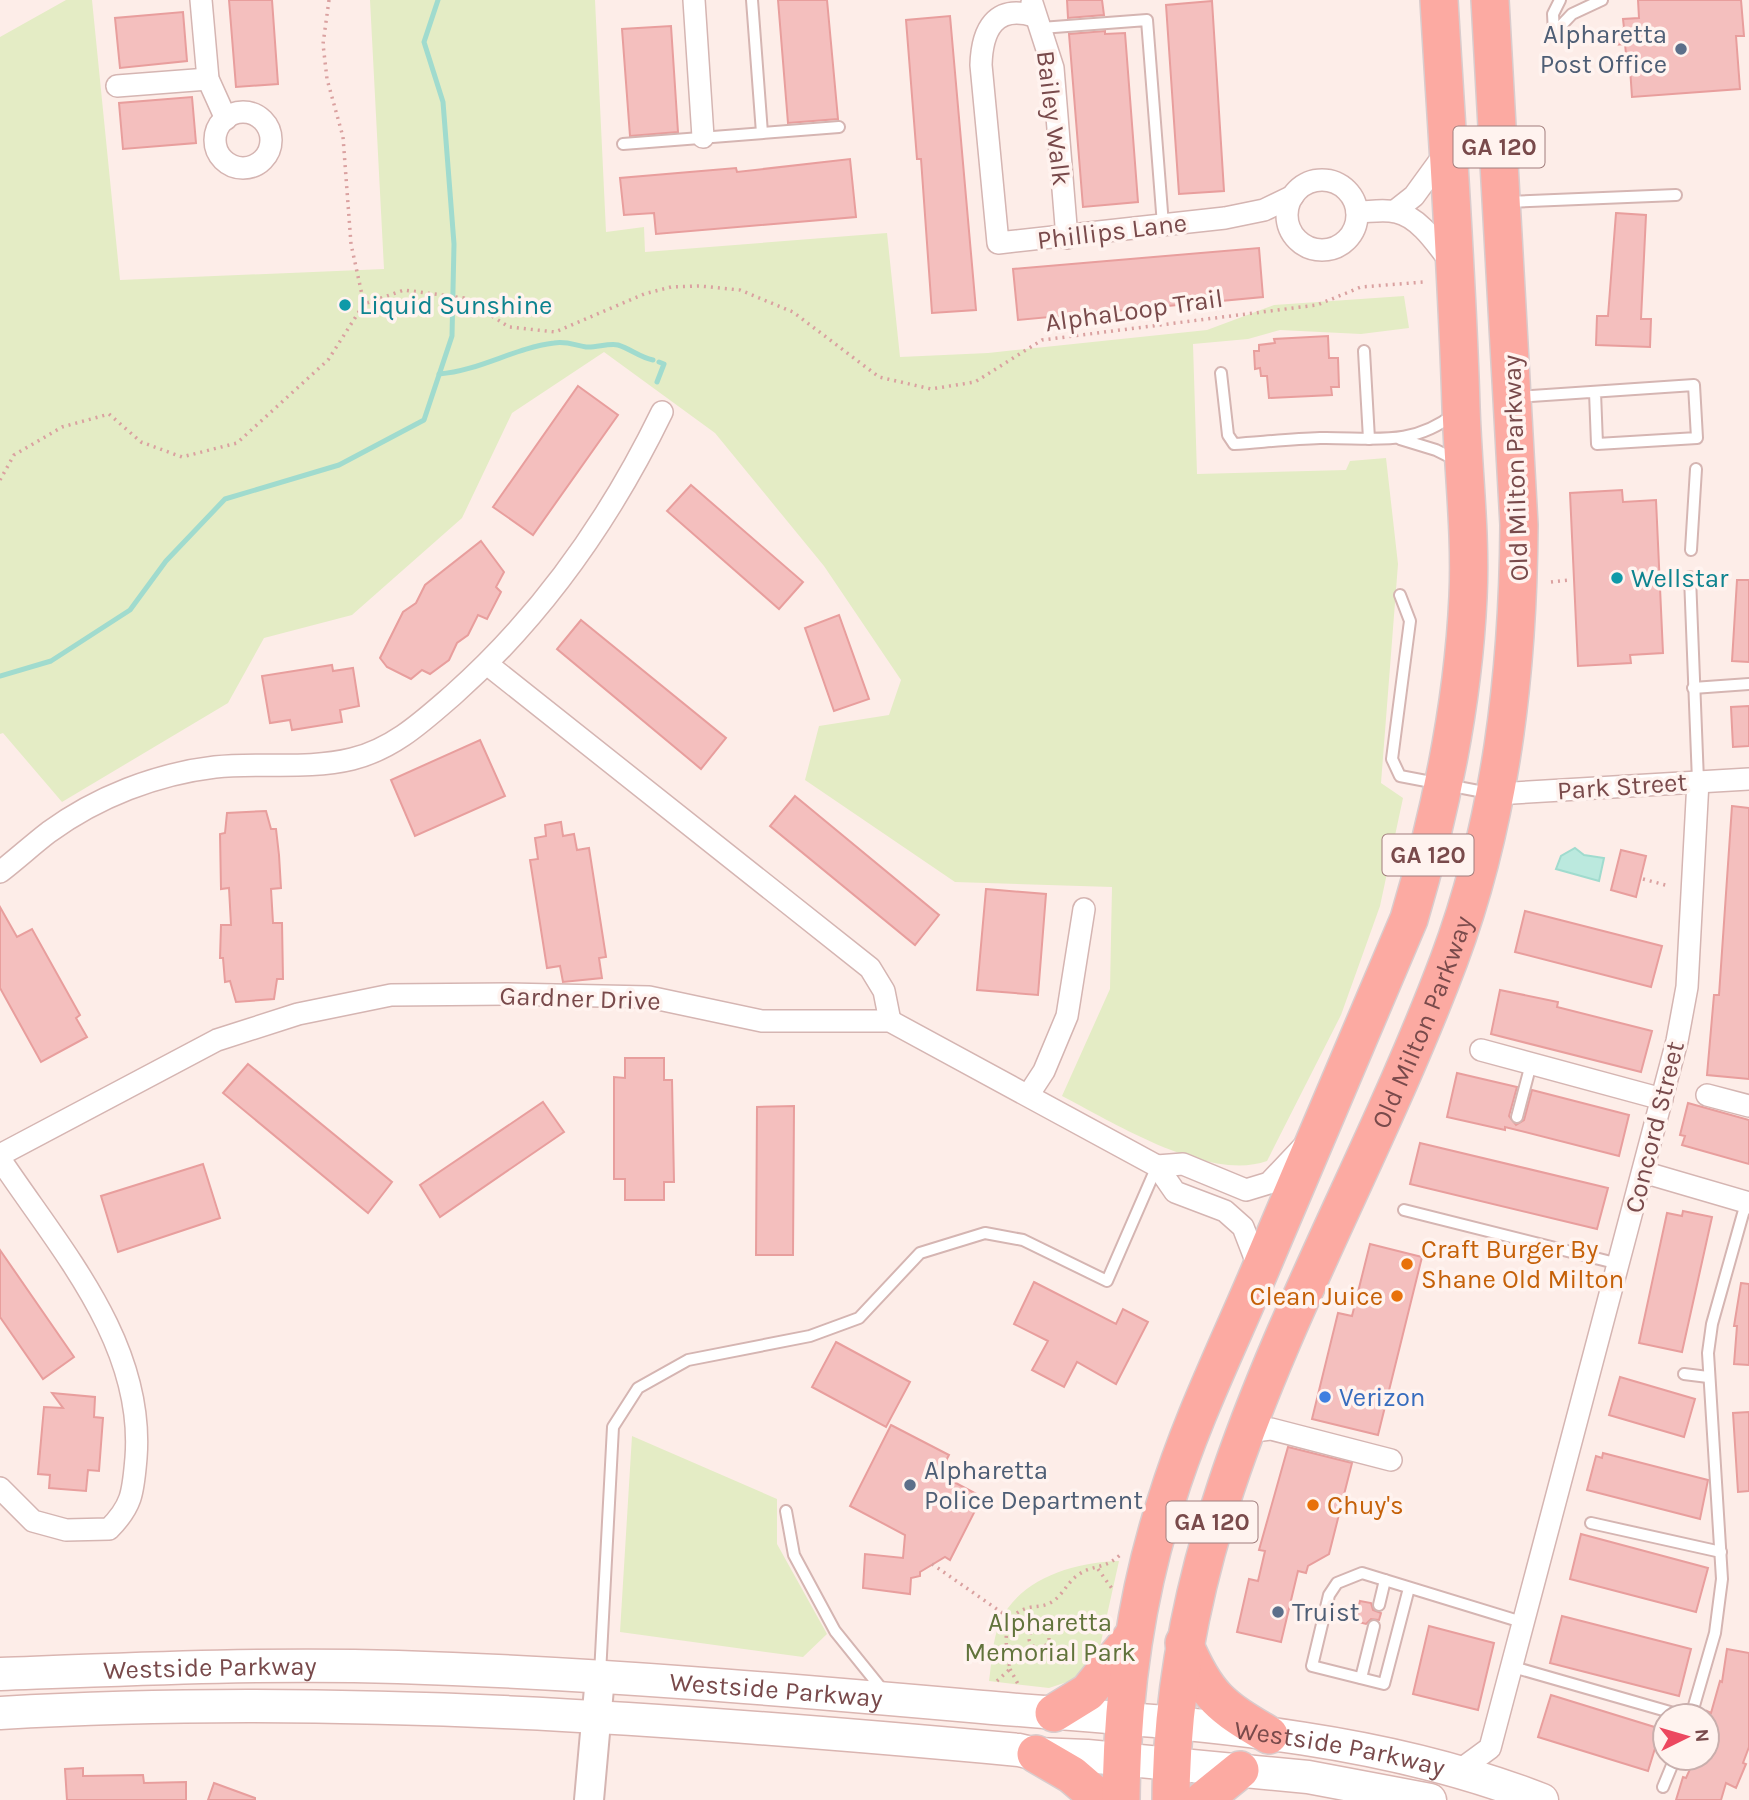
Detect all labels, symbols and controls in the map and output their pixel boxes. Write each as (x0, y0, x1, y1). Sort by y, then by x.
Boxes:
place label: Alpharetta Post Office (1540, 19, 1667, 80)
marker: Alpharetta Post Office (1673, 41, 1689, 57)
street label: Bailey Walk (1030, 49, 1077, 187)
road number: GA 120 (1454, 127, 1544, 168)
street label: Phillips Lane (1035, 207, 1189, 256)
street label: AlphaLoop Trail (1043, 283, 1225, 338)
place label: Liquid Sunshine (359, 290, 552, 321)
marker: Liquid Sunshine (337, 297, 353, 313)
street label: Old Milton Parkway (1496, 354, 1535, 582)
place label: Wellstar (1631, 563, 1729, 594)
marker: Wellstar (1609, 570, 1625, 586)
street label: Park Street (1556, 766, 1688, 807)
road number: GA 120 (1382, 834, 1474, 876)
street label: Old Milton Parkway (1365, 912, 1479, 1133)
street label: Gardner Drive (499, 980, 661, 1017)
street label: Concord Street (1618, 1038, 1691, 1216)
place label: Craft Burger By Shane Old Milton (1421, 1234, 1624, 1295)
marker: Craft Burger By Shane Old Milton (1399, 1256, 1415, 1272)
place label: Clean Juice (1250, 1281, 1383, 1312)
marker: Clean Juice (1389, 1288, 1405, 1304)
place label: Verizon (1339, 1382, 1426, 1413)
marker: Verizon (1317, 1389, 1333, 1405)
place label: Alpharetta Police Department (924, 1455, 1143, 1516)
marker: Alpharetta Police Department (902, 1477, 918, 1493)
place label: Chuy's (1327, 1490, 1404, 1521)
marker: Chuy's (1305, 1497, 1321, 1513)
road number: GA 120 (1166, 1502, 1258, 1542)
place label: Truist (1292, 1597, 1360, 1628)
marker: Truist (1270, 1604, 1286, 1620)
park label: Alpharetta Memorial Park (964, 1607, 1136, 1668)
street label: Westside Parkway (103, 1651, 317, 1686)
street label: Westside Parkway (668, 1666, 884, 1714)
north arrow (1651, 1702, 1721, 1772)
street label: Westside Parkway (1233, 1714, 1448, 1783)
text: N (1690, 1728, 1713, 1743)

